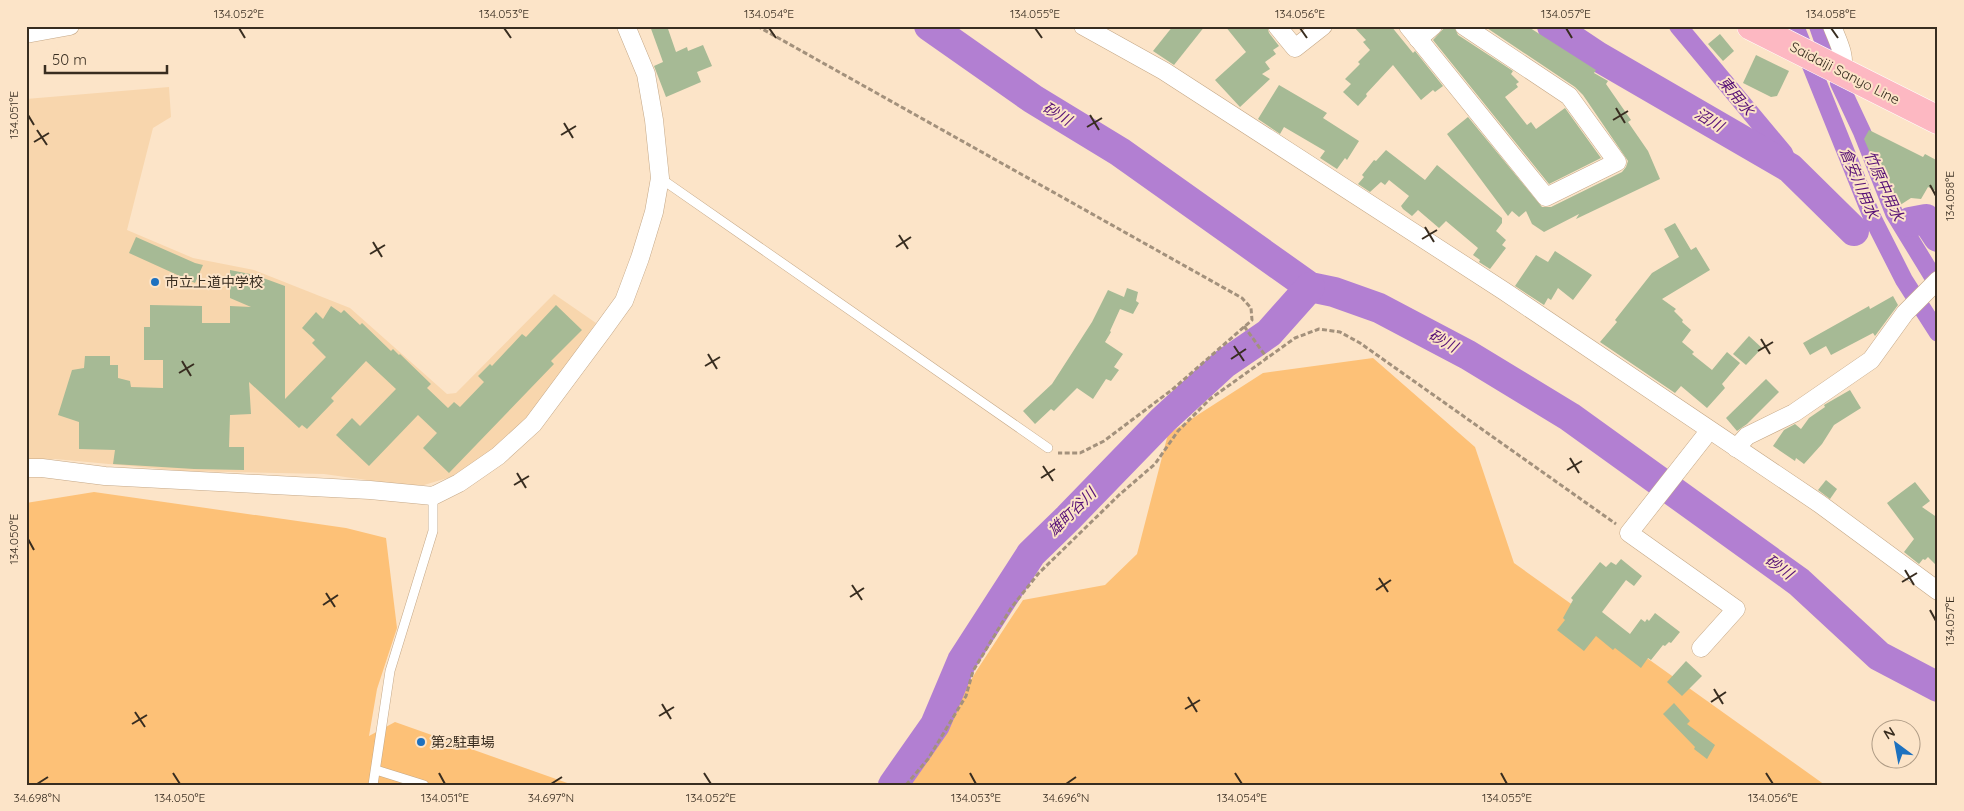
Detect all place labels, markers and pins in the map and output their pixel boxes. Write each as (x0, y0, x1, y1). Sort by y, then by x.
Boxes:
place label: 市立上道中学校 (165, 273, 263, 291)
marker: 市立上道中学校 (149, 276, 161, 288)
place label: 第2駐車場 (431, 733, 495, 751)
marker: 第2駐車場 (415, 736, 427, 748)

